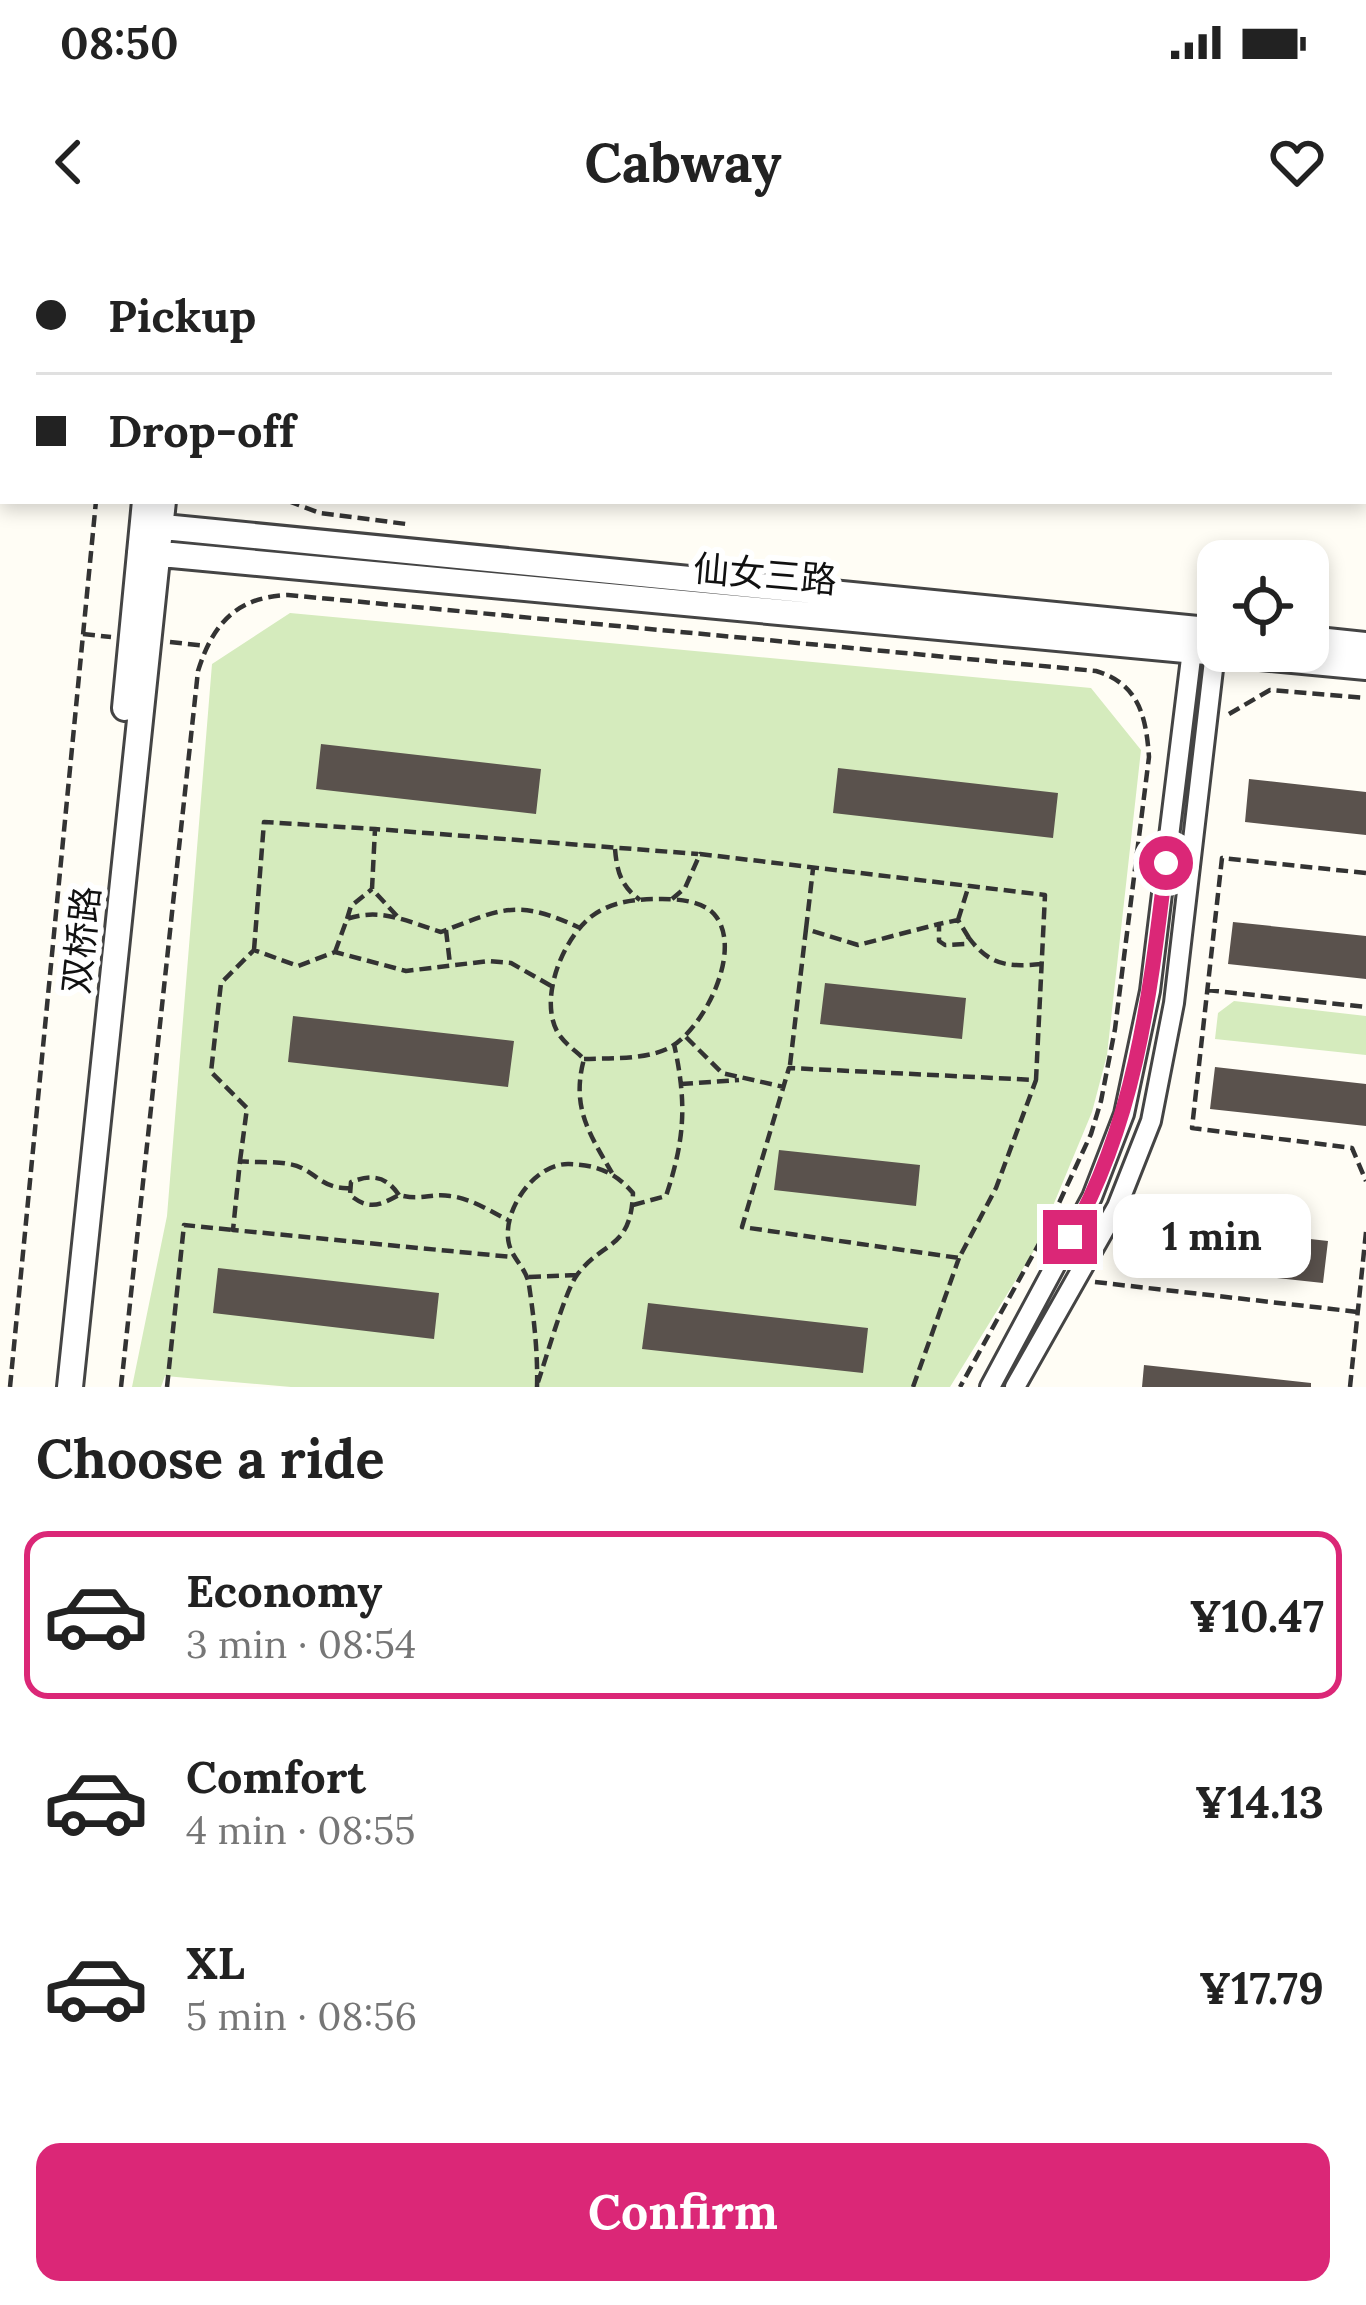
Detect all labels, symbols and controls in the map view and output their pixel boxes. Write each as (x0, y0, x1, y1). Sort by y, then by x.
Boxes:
text: 08:50 (60, 14, 179, 71)
text: Cabway (585, 128, 781, 197)
icon: back (36, 129, 102, 195)
icon: heart (1264, 129, 1330, 195)
text: Pickup (108, 287, 256, 344)
text: Drop-off (108, 402, 295, 459)
map controls (1197, 540, 1329, 672)
button: locate (1197, 540, 1329, 672)
street label: 仙女三路 (691, 545, 839, 603)
route start (1139, 836, 1193, 890)
street label: 双桥路 (52, 884, 110, 996)
callout: 1 min (1112, 1195, 1310, 1279)
route end (1043, 1210, 1097, 1264)
text: 1 min (1162, 1211, 1262, 1261)
text: Choose a ride (36, 1424, 385, 1493)
icon: car (42, 1561, 150, 1669)
text: Economy (186, 1562, 382, 1619)
text: ¥10.47 (1189, 1587, 1324, 1644)
text: 3 min · 08:54 (186, 1619, 416, 1669)
icon: car (42, 1747, 150, 1855)
text: Comfort (186, 1748, 366, 1805)
text: ¥14.13 (1195, 1773, 1324, 1830)
text: 4 min · 08:55 (186, 1805, 416, 1855)
icon: car (42, 1933, 150, 2041)
text: XL (186, 1934, 245, 1991)
text: ¥17.79 (1199, 1959, 1324, 2016)
text: 5 min · 08:56 (186, 1991, 417, 2041)
button: Confirm (36, 2143, 1330, 2281)

